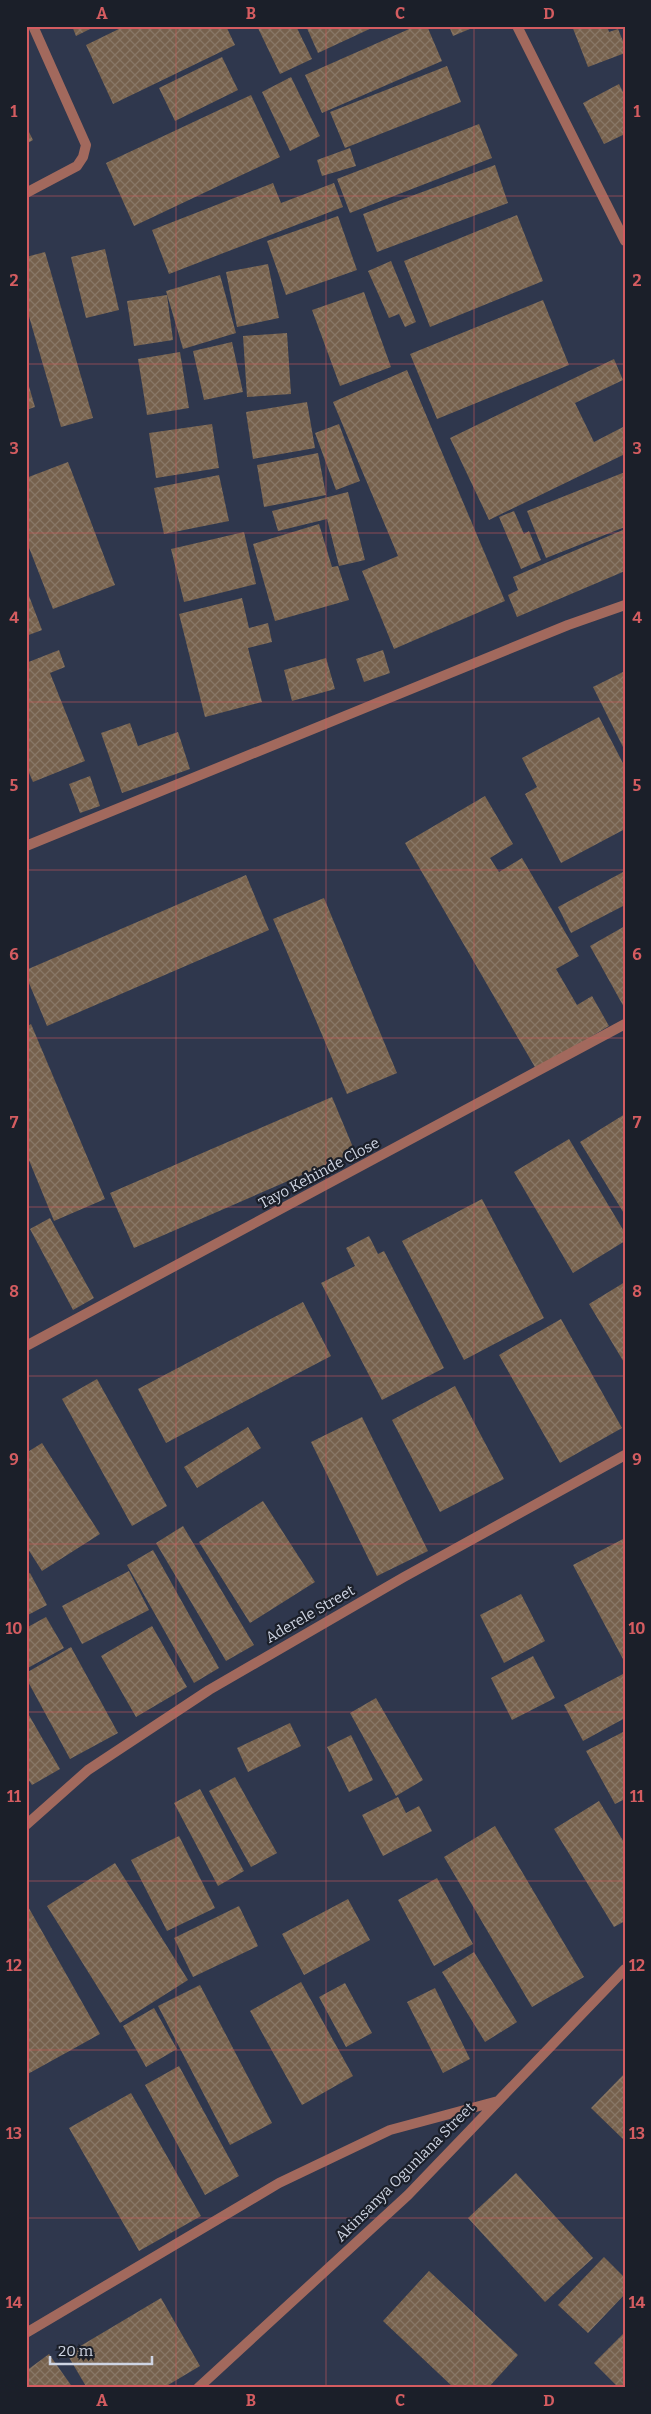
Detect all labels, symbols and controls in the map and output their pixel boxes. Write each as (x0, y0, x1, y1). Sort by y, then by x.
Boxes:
text: A (96, 4, 108, 23)
text: B (246, 4, 256, 23)
text: C (395, 4, 405, 23)
text: D (543, 4, 555, 23)
text: 1 (11, 102, 18, 121)
text: 1 (634, 102, 641, 121)
text: 2 (9, 271, 19, 290)
text: 2 (632, 271, 642, 290)
text: 3 (9, 439, 19, 458)
text: 3 (632, 439, 642, 458)
text: 4 (9, 608, 19, 627)
text: 4 (632, 608, 642, 627)
text: 5 (10, 776, 19, 795)
text: 5 (633, 776, 642, 795)
text: 6 (9, 945, 19, 964)
text: 6 (632, 945, 642, 964)
text: 7 (10, 1113, 19, 1132)
text: 7 (633, 1113, 642, 1132)
street label: Tayo Kehinde Close (256, 1134, 382, 1212)
text: 8 (9, 1282, 19, 1301)
text: 8 (632, 1282, 642, 1301)
text: 9 (9, 1450, 19, 1469)
text: 9 (632, 1450, 642, 1469)
street label: Aderele Street (262, 1581, 358, 1647)
text: 10 (5, 1619, 23, 1638)
text: 10 (628, 1619, 646, 1638)
text: 11 (7, 1787, 21, 1806)
text: 11 (630, 1787, 644, 1806)
text: 12 (6, 1956, 22, 1975)
text: 12 (629, 1956, 645, 1975)
street label: Akinsanya Ogunlana Street (332, 2098, 479, 2245)
text: 13 (6, 2124, 22, 2143)
text: 13 (629, 2124, 645, 2143)
text: 14 (6, 2293, 23, 2312)
text: 14 (629, 2293, 646, 2312)
scale bar (50, 2334, 152, 2366)
text: 20 m (58, 2342, 94, 2360)
text: A (96, 2391, 108, 2410)
text: B (246, 2391, 256, 2410)
text: C (395, 2391, 405, 2410)
text: D (543, 2391, 555, 2410)

